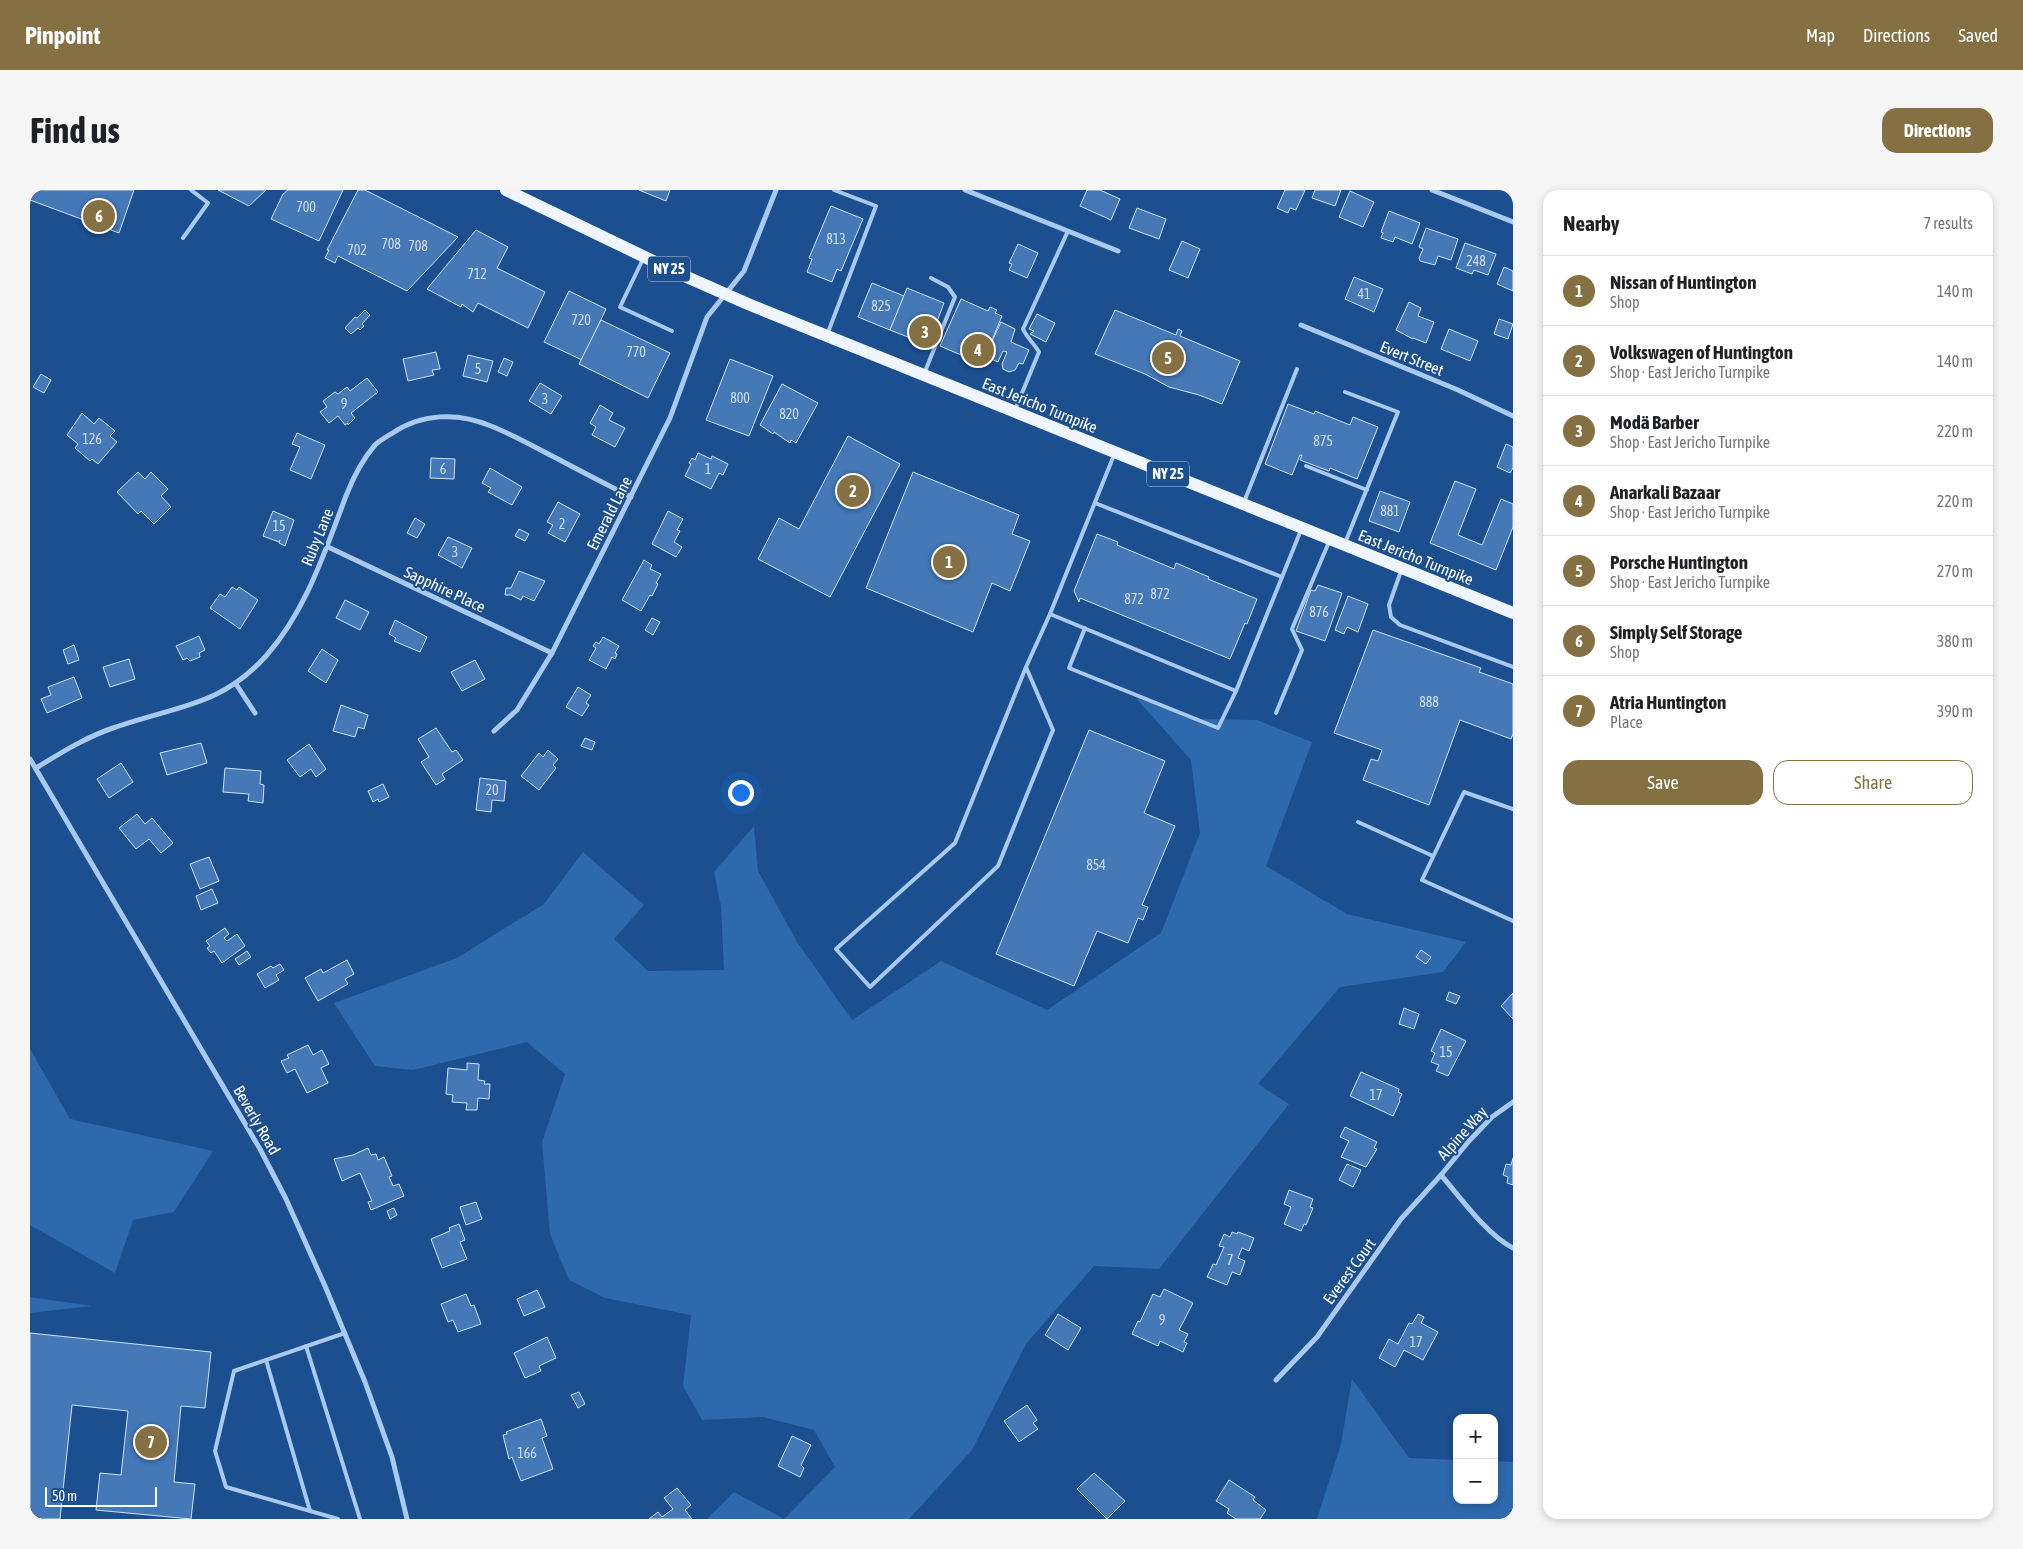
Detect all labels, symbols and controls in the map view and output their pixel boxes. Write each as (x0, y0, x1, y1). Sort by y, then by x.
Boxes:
text: Pinpoint (25, 22, 100, 49)
text: Map (1806, 25, 1835, 46)
text: Directions (1863, 25, 1930, 46)
text: Saved (1958, 25, 1998, 46)
button: Directions (1882, 108, 1993, 153)
text: Find us (30, 110, 120, 150)
pin: 6 (83, 197, 115, 235)
house number: 700 (296, 199, 316, 215)
text: Nearby (1563, 211, 1619, 235)
text: 7 results (1923, 214, 1973, 232)
house number: 813 (826, 231, 846, 247)
house number: 708 (381, 236, 401, 252)
house number: 708 (408, 238, 428, 254)
house number: 702 (347, 242, 367, 258)
house number: 248 (1466, 253, 1486, 269)
road number: NY 25 (648, 256, 690, 282)
house number: 712 (467, 266, 487, 282)
text: Nissan of Huntington (1610, 271, 1757, 293)
text: 1 (1575, 282, 1583, 300)
text: 140 m (1937, 282, 1973, 300)
house number: 41 (1357, 286, 1371, 302)
text: Shop (1610, 293, 1640, 311)
house number: 825 (871, 298, 891, 314)
house number: 720 (571, 312, 591, 328)
pin: 3 (909, 313, 941, 351)
pin: 4 (962, 331, 994, 369)
street label: Evert Street (1378, 337, 1447, 379)
pin: 5 (1152, 339, 1184, 377)
text: Volkswagen of Huntington (1610, 341, 1793, 363)
house number: 770 (626, 344, 646, 360)
text: 2 (1575, 352, 1583, 370)
text: 140 m (1937, 352, 1973, 370)
house number: 5 (475, 361, 481, 377)
text: Shop · East Jericho Turnpike (1610, 363, 1770, 381)
street label: East Jericho Turnpike (979, 374, 1100, 437)
house number: 800 (730, 390, 750, 406)
house number: 3 (542, 391, 548, 407)
house number: 9 (341, 396, 347, 412)
house number: 820 (779, 406, 799, 422)
text: Modä Barber (1610, 411, 1699, 433)
text: 3 (1575, 422, 1583, 440)
text: 220 m (1937, 422, 1973, 440)
house number: 126 (82, 431, 102, 447)
house number: 875 (1313, 433, 1333, 449)
text: Shop · East Jericho Turnpike (1610, 433, 1770, 451)
house number: 6 (440, 461, 447, 477)
house number: 1 (705, 461, 711, 477)
road number: NY 25 (1147, 462, 1189, 486)
pin: 2 (837, 472, 869, 510)
street label: Emerald Lane (583, 473, 635, 553)
text: Anarkali Bazaar (1610, 481, 1720, 503)
text: 4 (1575, 492, 1583, 510)
text: 220 m (1937, 492, 1973, 510)
house number: 881 (1380, 503, 1400, 519)
text: Shop · East Jericho Turnpike (1610, 503, 1770, 521)
street label: Ruby Lane (297, 506, 338, 569)
house number: 2 (559, 516, 565, 532)
house number: 15 (272, 518, 286, 534)
street label: East Jericho Turnpike (1355, 526, 1476, 589)
pin: 1 (933, 543, 965, 581)
house number: 3 (452, 544, 458, 560)
text: Porsche Huntington (1610, 551, 1748, 573)
street label: Sapphire Place (401, 562, 489, 617)
text: 5 (1575, 562, 1583, 580)
text: 270 m (1937, 562, 1973, 580)
text: Shop · East Jericho Turnpike (1610, 573, 1770, 591)
house number: 872 (1150, 586, 1170, 602)
house number: 872 (1124, 591, 1144, 607)
house number: 876 (1309, 604, 1329, 620)
text: Simply Self Storage (1610, 621, 1742, 643)
text: 6 (1575, 632, 1583, 650)
text: 380 m (1937, 632, 1973, 650)
text: Shop (1610, 643, 1640, 661)
text: Atria Huntington (1610, 691, 1726, 713)
house number: 888 (1419, 694, 1439, 710)
text: 7 (1575, 702, 1583, 720)
text: 390 m (1937, 702, 1973, 720)
text: Place (1610, 713, 1643, 731)
button: Save (1563, 760, 1763, 805)
button: Share (1773, 760, 1973, 805)
your location (728, 780, 754, 806)
house number: 20 (485, 782, 499, 798)
house number: 854 (1086, 857, 1106, 873)
house number: 15 (1439, 1044, 1453, 1060)
street label: Beverly Road (229, 1082, 284, 1158)
house number: 17 (1369, 1087, 1383, 1103)
street label: Alpine Way (1433, 1102, 1492, 1164)
street label: Everest Court (1319, 1234, 1379, 1307)
house number: 7 (1227, 1252, 1233, 1268)
house number: 9 (1159, 1312, 1165, 1328)
house number: 17 (1409, 1334, 1423, 1350)
map controls (1453, 1414, 1498, 1504)
button: + (1453, 1414, 1498, 1459)
pin: 7 (135, 1423, 167, 1461)
house number: 166 (517, 1445, 537, 1461)
button: − (1453, 1459, 1498, 1504)
scale bar (45, 1484, 158, 1507)
text: 50 m (52, 1488, 77, 1504)

